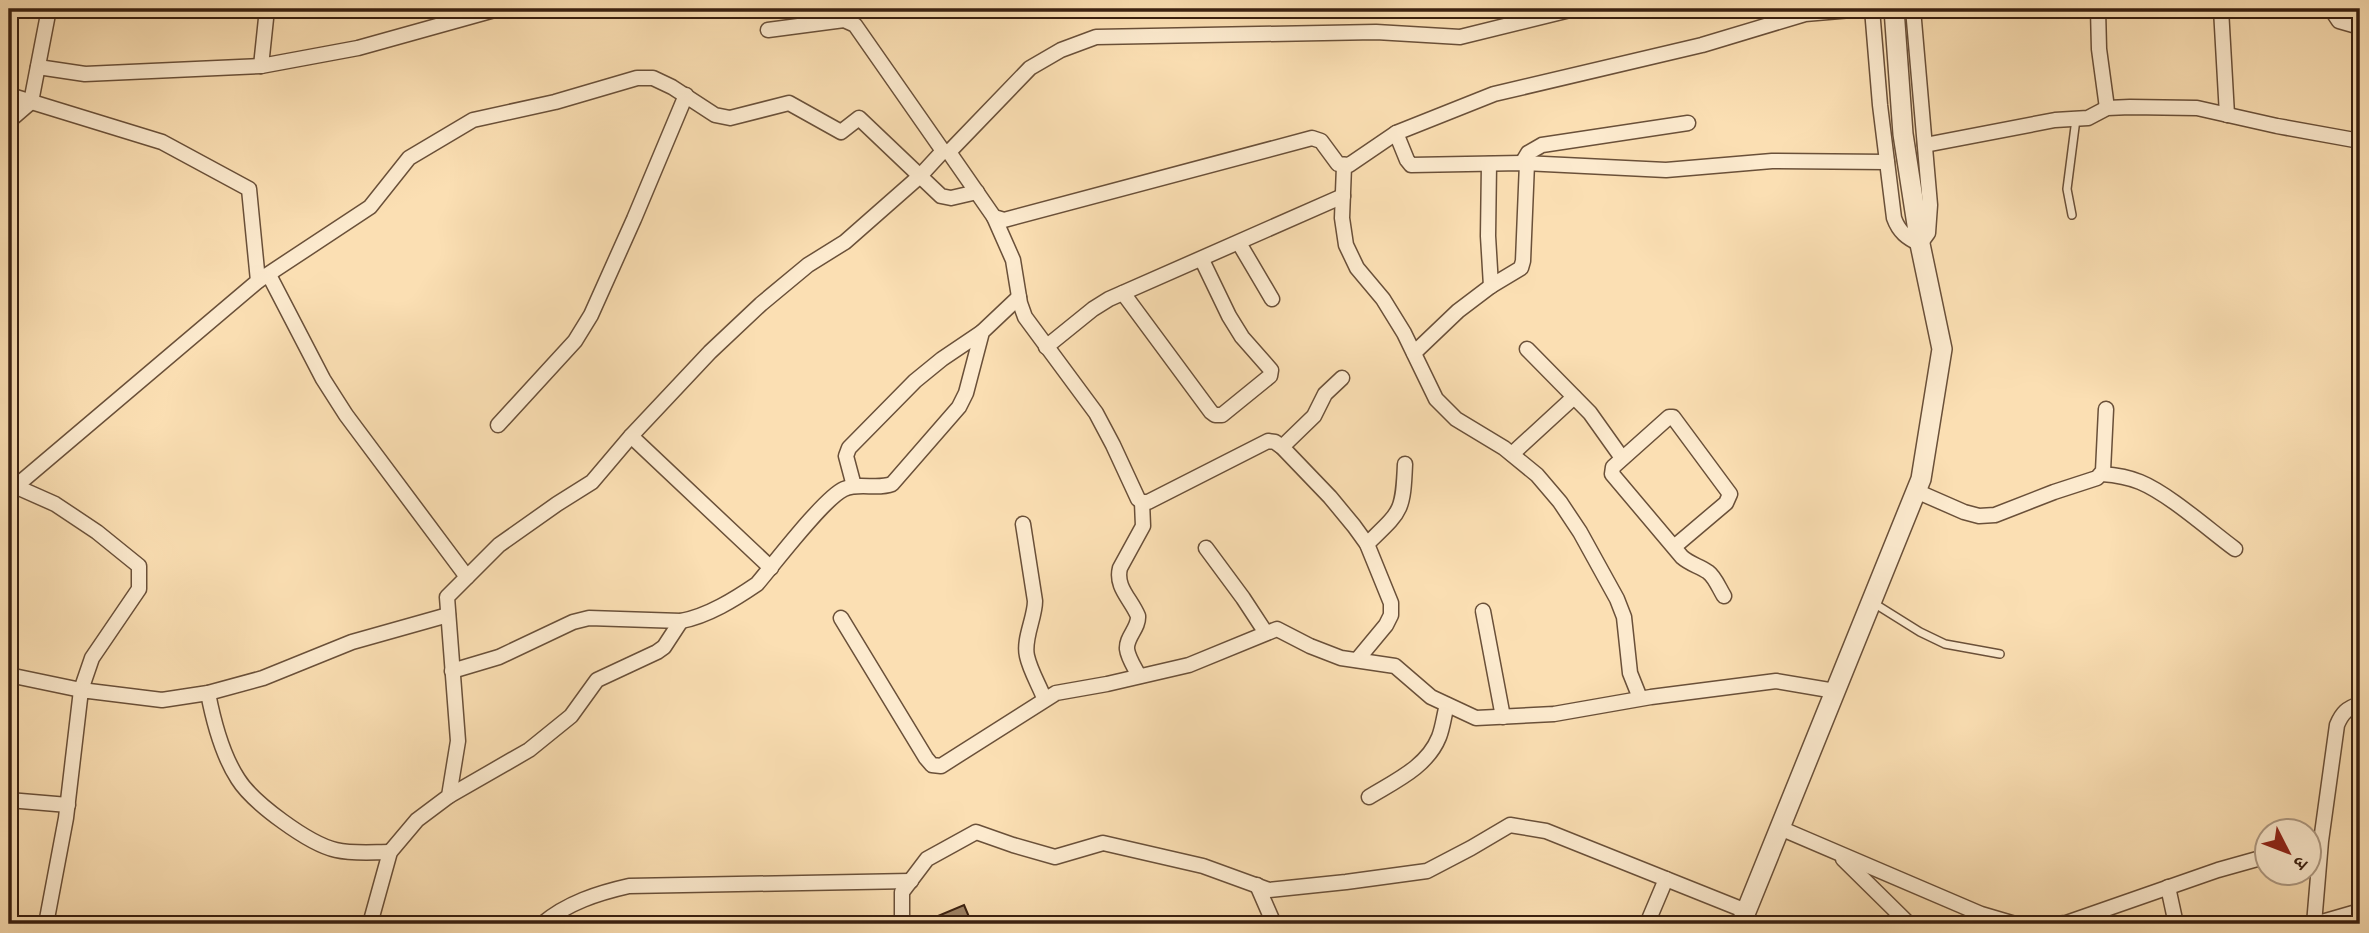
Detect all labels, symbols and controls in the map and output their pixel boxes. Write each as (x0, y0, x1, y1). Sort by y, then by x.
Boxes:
north arrow (2254, 818, 2324, 888)
text: उ (2287, 850, 2313, 875)

